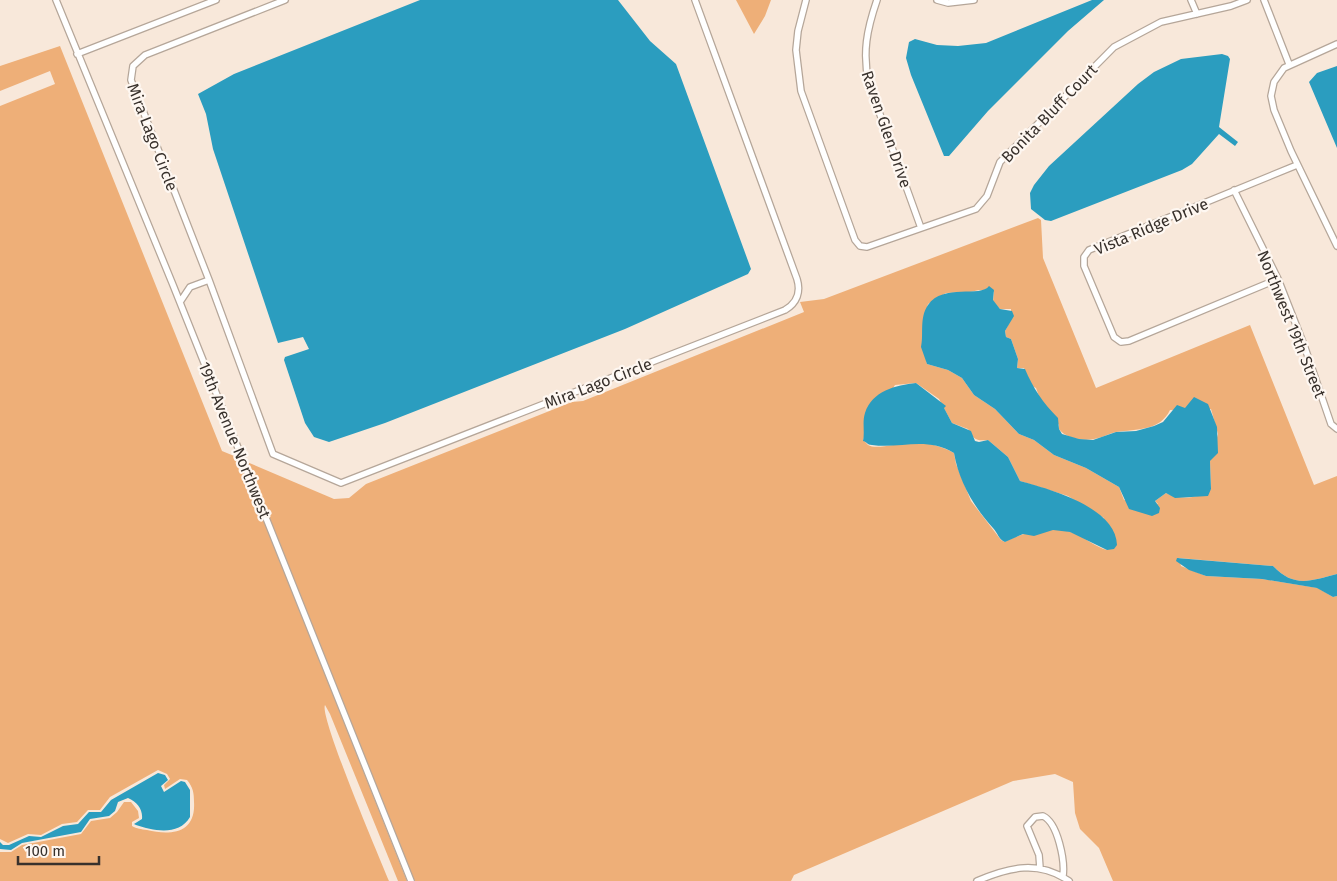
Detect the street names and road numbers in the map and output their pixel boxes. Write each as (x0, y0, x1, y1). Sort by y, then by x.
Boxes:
street label: Bonita Bluff Court (998, 60, 1101, 167)
street label: Raven Glen Drive (858, 68, 915, 190)
street label: Mira Lago Circle (123, 81, 182, 194)
street label: Vista Ridge Drive (1091, 194, 1211, 259)
street label: Northwest 19th Street (1253, 248, 1330, 401)
street label: Mira Lago Circle (542, 354, 655, 413)
street label: 19th Avenue Northwest (194, 359, 275, 521)

